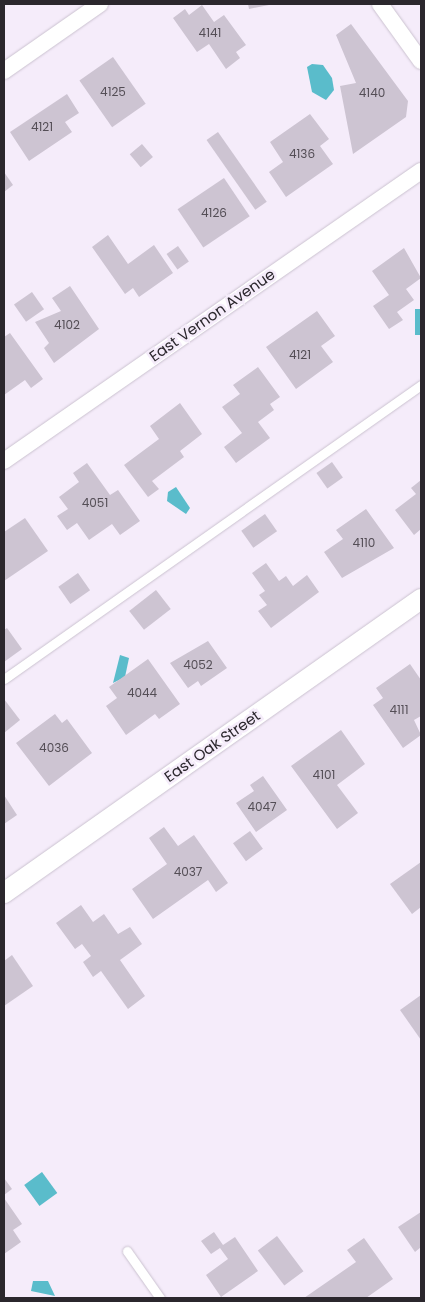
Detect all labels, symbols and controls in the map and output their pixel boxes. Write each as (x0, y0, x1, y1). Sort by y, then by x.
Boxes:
house number: 4141 (199, 26, 221, 40)
house number: 4125 (100, 85, 126, 99)
house number: 4140 (359, 86, 385, 100)
house number: 4121 (31, 120, 53, 134)
house number: 4136 (289, 147, 315, 161)
house number: 4126 (201, 206, 227, 220)
street label: East Vernon Avenue (146, 265, 278, 365)
house number: 4102 (54, 318, 80, 332)
house number: 4121 (289, 348, 311, 362)
house number: 4051 (82, 496, 108, 510)
house number: 4110 (353, 536, 375, 550)
house number: 4052 (183, 658, 213, 672)
house number: 4044 (127, 686, 157, 700)
house number: 4111 (389, 703, 409, 717)
street label: East Oak Street (161, 706, 263, 786)
house number: 4036 (39, 741, 69, 755)
house number: 4101 (313, 768, 335, 782)
house number: 4047 (247, 800, 277, 814)
house number: 4037 (174, 865, 202, 879)

